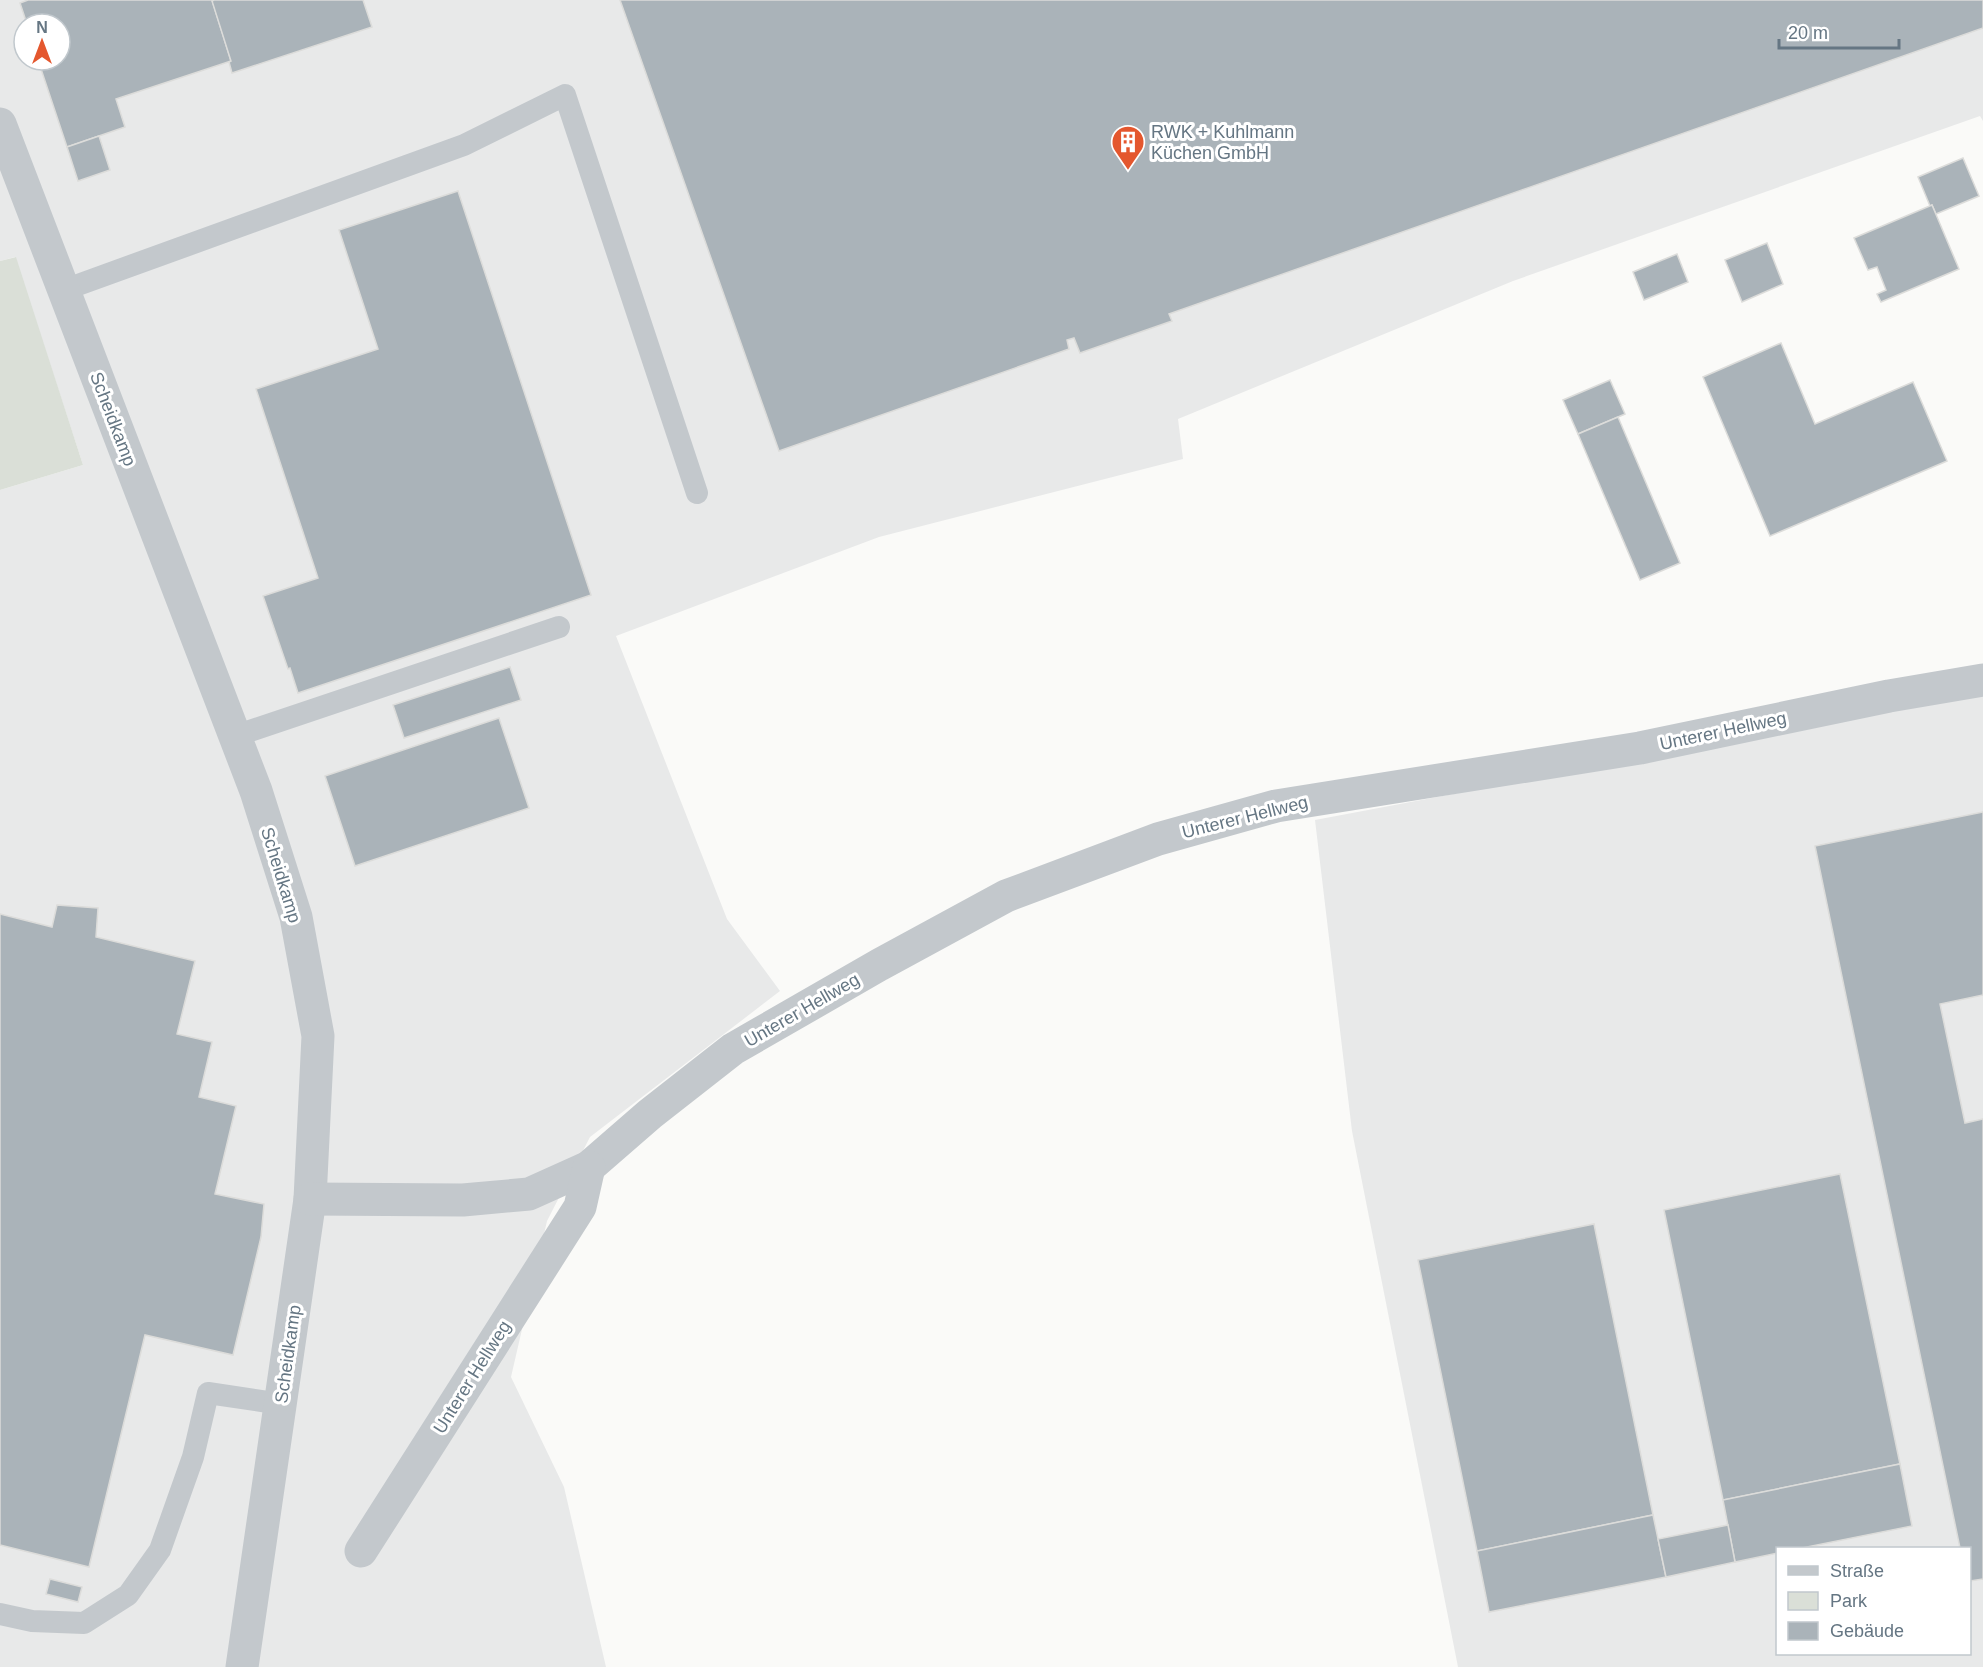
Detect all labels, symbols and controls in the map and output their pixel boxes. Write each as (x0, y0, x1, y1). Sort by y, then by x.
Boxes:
north arrow (12, 12, 72, 72)
scale bar (1779, 12, 1899, 50)
text: N (36, 19, 48, 36)
text: 20 m (1788, 23, 1828, 43)
place label: RWK + Kuhlmann Küchen GmbH (1151, 122, 1294, 163)
building icon: RWK + Kuhlmann Küchen GmbH (1110, 124, 1146, 171)
street label: Scheidkamp (86, 369, 140, 469)
street label: Unterer Hellweg (1658, 708, 1788, 754)
street label: Unterer Hellweg (1180, 792, 1310, 842)
street label: Scheidkamp (257, 825, 305, 925)
street label: Unterer Hellweg (741, 969, 863, 1051)
street label: Scheidkamp (271, 1304, 305, 1404)
street label: Unterer Hellweg (429, 1317, 515, 1437)
legend (1776, 1547, 1971, 1655)
text: Straße (1830, 1561, 1884, 1581)
text: Park (1830, 1591, 1868, 1611)
text: Gebäude (1830, 1621, 1904, 1641)

